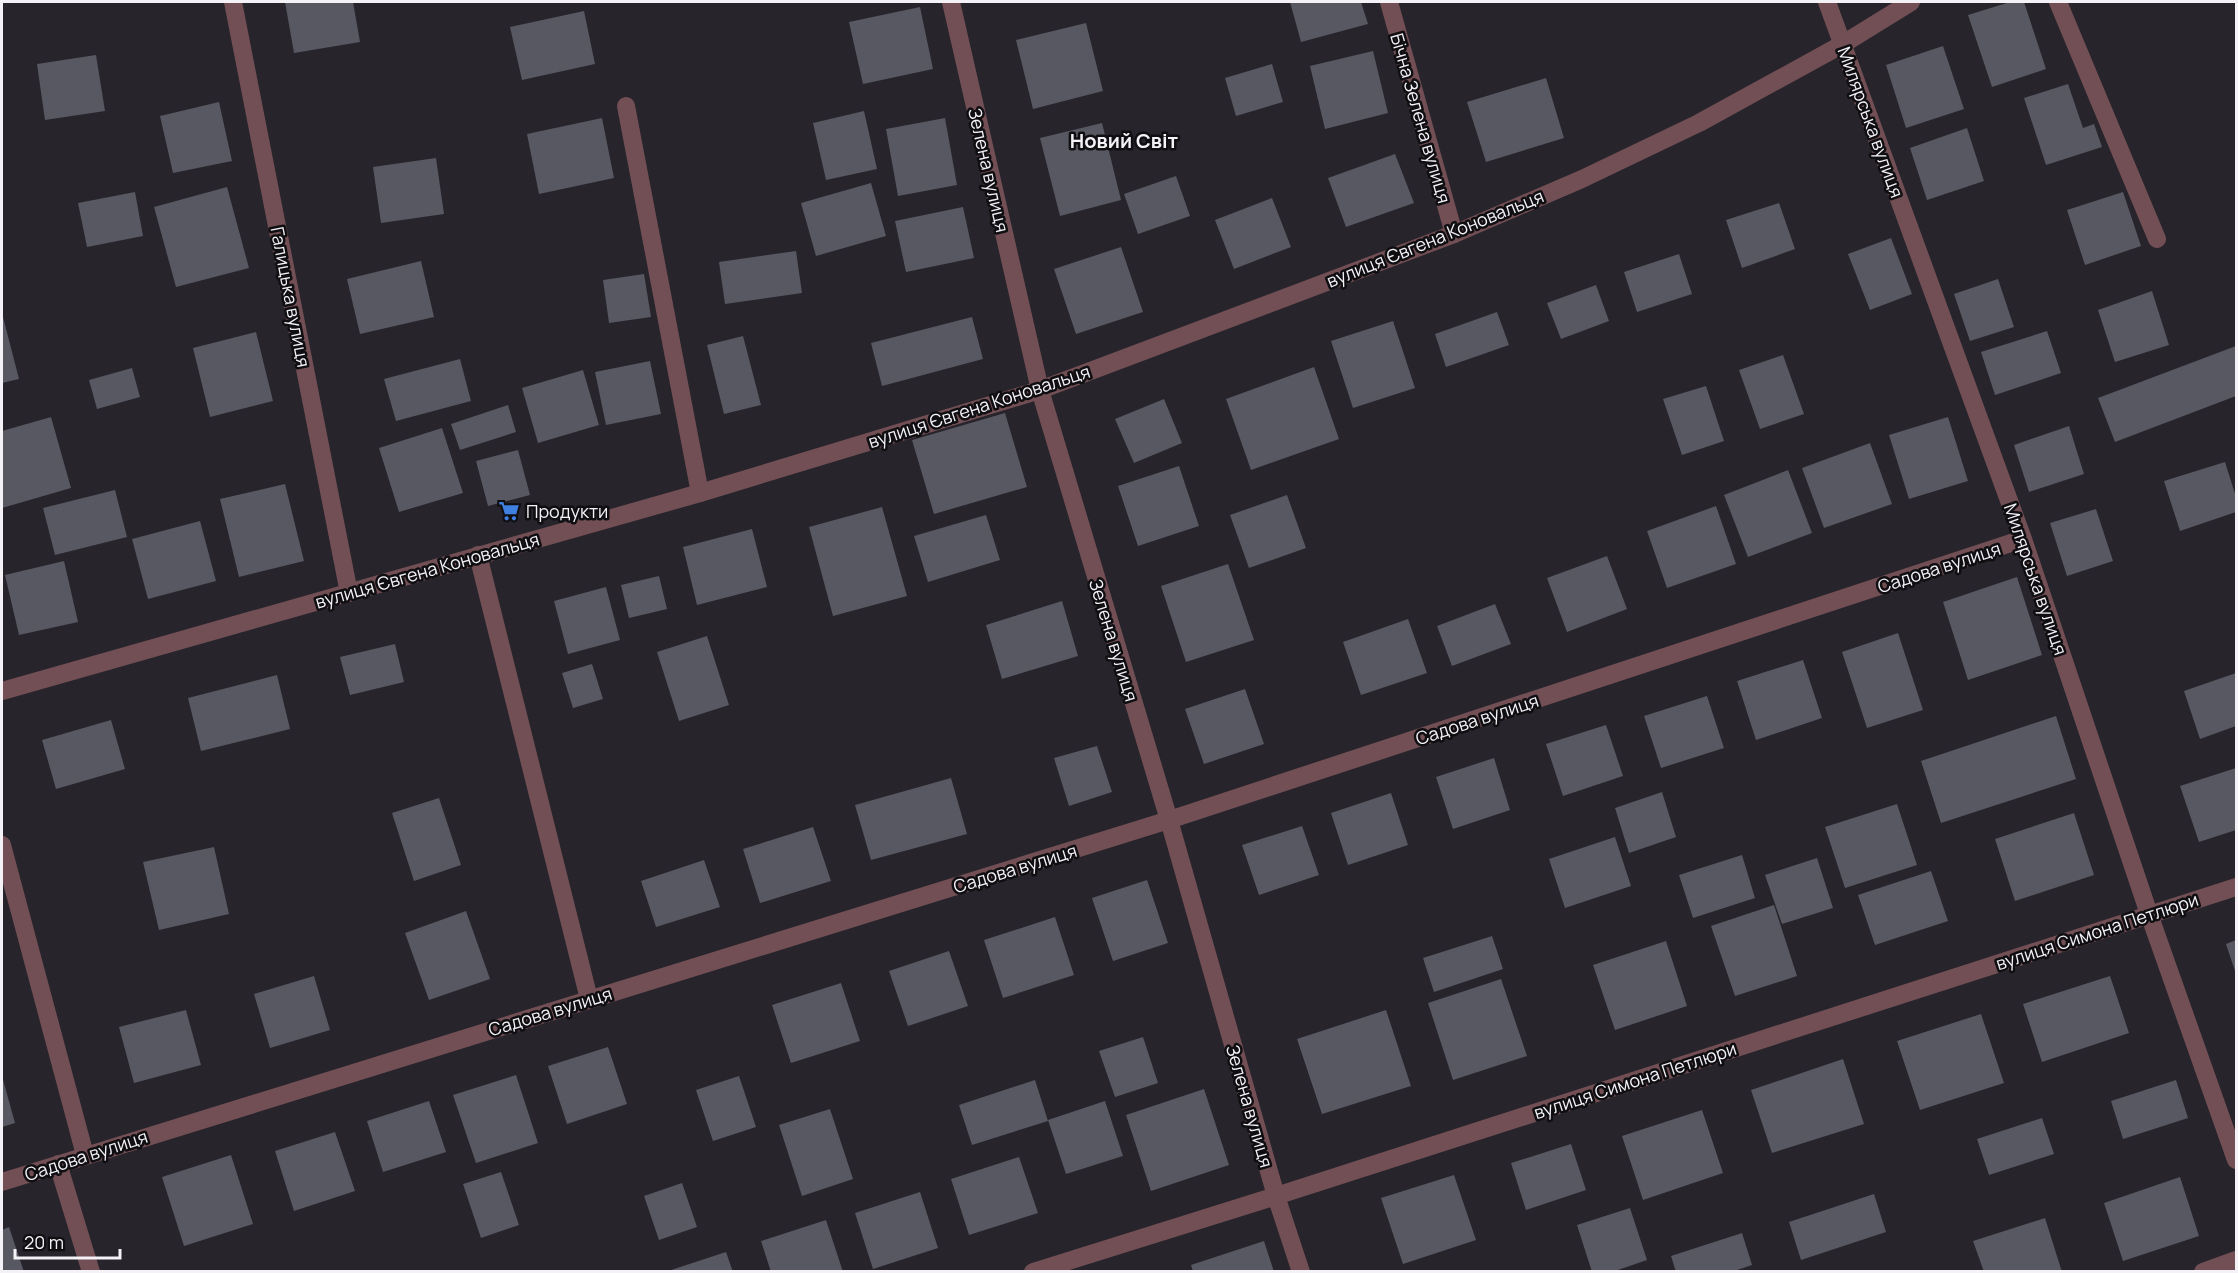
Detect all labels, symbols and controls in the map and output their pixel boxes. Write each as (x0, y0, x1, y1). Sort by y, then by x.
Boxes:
street label: Бічна Зелена вулиця (1385, 30, 1457, 206)
street label: Милярська вулиця (1833, 43, 1909, 201)
street label: Зелена вулиця (963, 106, 1015, 234)
district label: Новий Світ (1070, 127, 1179, 154)
street label: вулиця Євгена Коновальця (1323, 183, 1547, 293)
street label: Галицька вулиця (266, 225, 316, 369)
street label: вулиця Євгена Коновальця (865, 359, 1093, 453)
supermarket icon: Продукти (497, 499, 521, 523)
place label: Продукти (526, 499, 608, 523)
street label: Милярська вулиця (1999, 500, 2073, 658)
street label: вулиця Євгена Коновальця (312, 526, 542, 614)
street label: Садова вулиця (1874, 536, 2004, 598)
street label: Зелена вулиця (1084, 576, 1144, 704)
street label: Садова вулиця (1412, 688, 1542, 750)
street label: Садова вулиця (950, 838, 1080, 898)
street label: вулиця Симона Петлюри (1993, 887, 2201, 975)
street label: Садова вулиця (485, 981, 615, 1041)
street label: вулиця Симона Петлюри (1531, 1036, 1739, 1124)
street label: Зелена вулиця (1221, 1042, 1279, 1170)
street label: Садова вулиця (21, 1124, 151, 1186)
scale bar (15, 1222, 120, 1260)
text: 20 m (24, 1230, 64, 1254)

